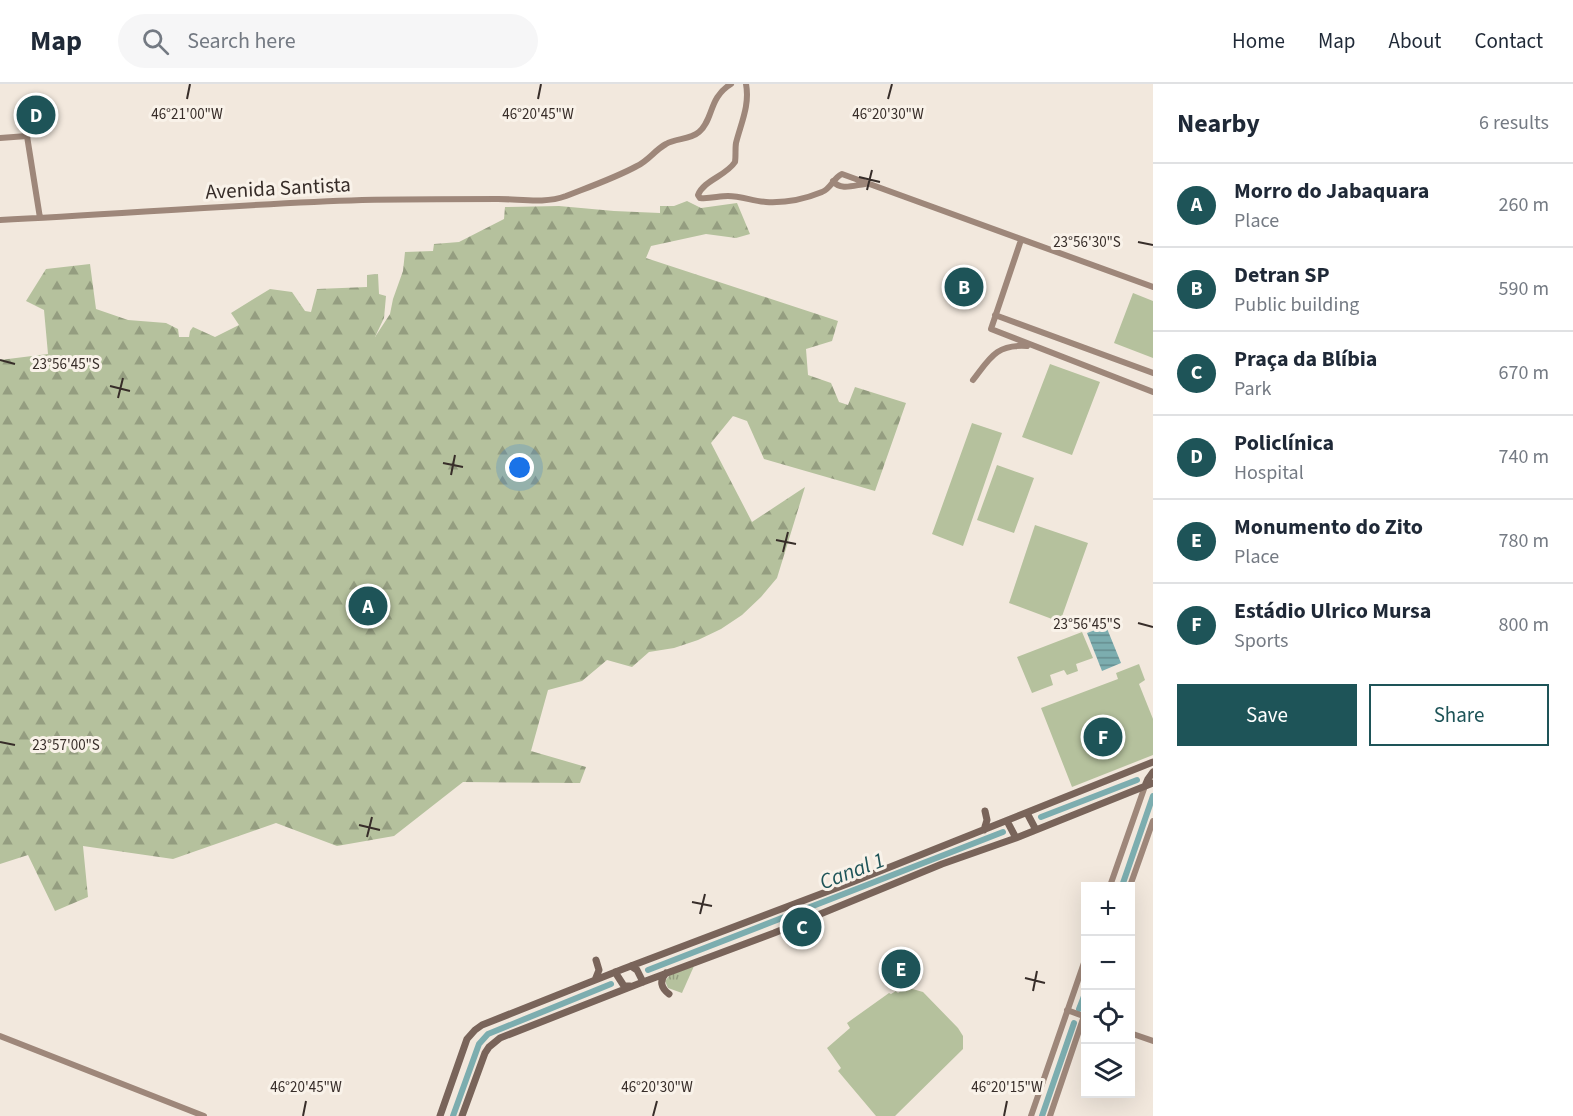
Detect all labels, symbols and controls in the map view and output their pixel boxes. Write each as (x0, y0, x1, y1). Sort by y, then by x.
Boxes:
search box (118, 14, 538, 68)
text: Map (30, 21, 82, 61)
icon: search (139, 25, 172, 58)
text: Search here (187, 25, 296, 57)
text: Home (1232, 26, 1285, 56)
text: Map (1318, 26, 1356, 56)
text: About (1389, 26, 1441, 56)
text: Contact (1474, 26, 1543, 56)
pin: D (16, 93, 56, 138)
text: 46°21'00"W (151, 104, 223, 125)
text: 46°20'45"W (502, 104, 574, 125)
text: 46°20'30"W (852, 104, 924, 125)
text: Nearby (1177, 105, 1260, 142)
text: 6 results (1479, 109, 1549, 137)
street label: Avenida Santista (204, 169, 352, 207)
text: Morro do Jabaquara (1234, 175, 1429, 207)
text: A (1191, 191, 1202, 219)
text: 260 m (1499, 191, 1549, 219)
text: Place (1234, 207, 1279, 235)
text: 23°56'30"S (1053, 232, 1121, 253)
text: Detran SP (1234, 259, 1330, 291)
pin: B (944, 264, 984, 310)
text: B (1190, 275, 1203, 303)
text: 590 m (1499, 275, 1549, 303)
text: Public building (1234, 291, 1359, 319)
text: Praça da Blíbia (1234, 343, 1377, 375)
text: 23°56'45"S (32, 354, 100, 375)
text: C (1191, 359, 1202, 387)
text: 670 m (1499, 359, 1549, 387)
text: Park (1234, 375, 1271, 403)
text: Policlínica (1234, 427, 1334, 459)
text: D (1190, 443, 1203, 471)
text: 740 m (1499, 443, 1549, 471)
your location (505, 453, 534, 482)
text: Hospital (1234, 459, 1304, 487)
text: Monumento do Zito (1234, 511, 1423, 543)
text: E (1191, 527, 1202, 555)
text: 780 m (1499, 527, 1549, 555)
text: Place (1234, 543, 1279, 571)
pin: A (348, 584, 388, 628)
text: Estádio Ulrico Mursa (1234, 595, 1431, 627)
text: F (1191, 611, 1202, 639)
text: 800 m (1499, 611, 1549, 639)
text: 23°56'45"S (1053, 614, 1121, 635)
text: Sports (1234, 627, 1289, 655)
button: Save (1177, 684, 1357, 746)
button: Share (1369, 684, 1549, 746)
pin: F (1084, 714, 1122, 760)
text: 23°57'00"S (32, 735, 100, 756)
water label: Canal 1 (815, 844, 889, 898)
map controls (1081, 882, 1135, 1098)
button: + (1081, 882, 1135, 936)
pin: C (782, 904, 822, 950)
button: − (1081, 936, 1135, 990)
pin: E (882, 946, 920, 992)
button: locate (1081, 990, 1135, 1044)
button: layers (1081, 1044, 1135, 1098)
text: 46°20'45"W (270, 1077, 342, 1098)
text: 46°20'30"W (621, 1077, 693, 1098)
text: 46°20'15"W (971, 1077, 1043, 1098)

